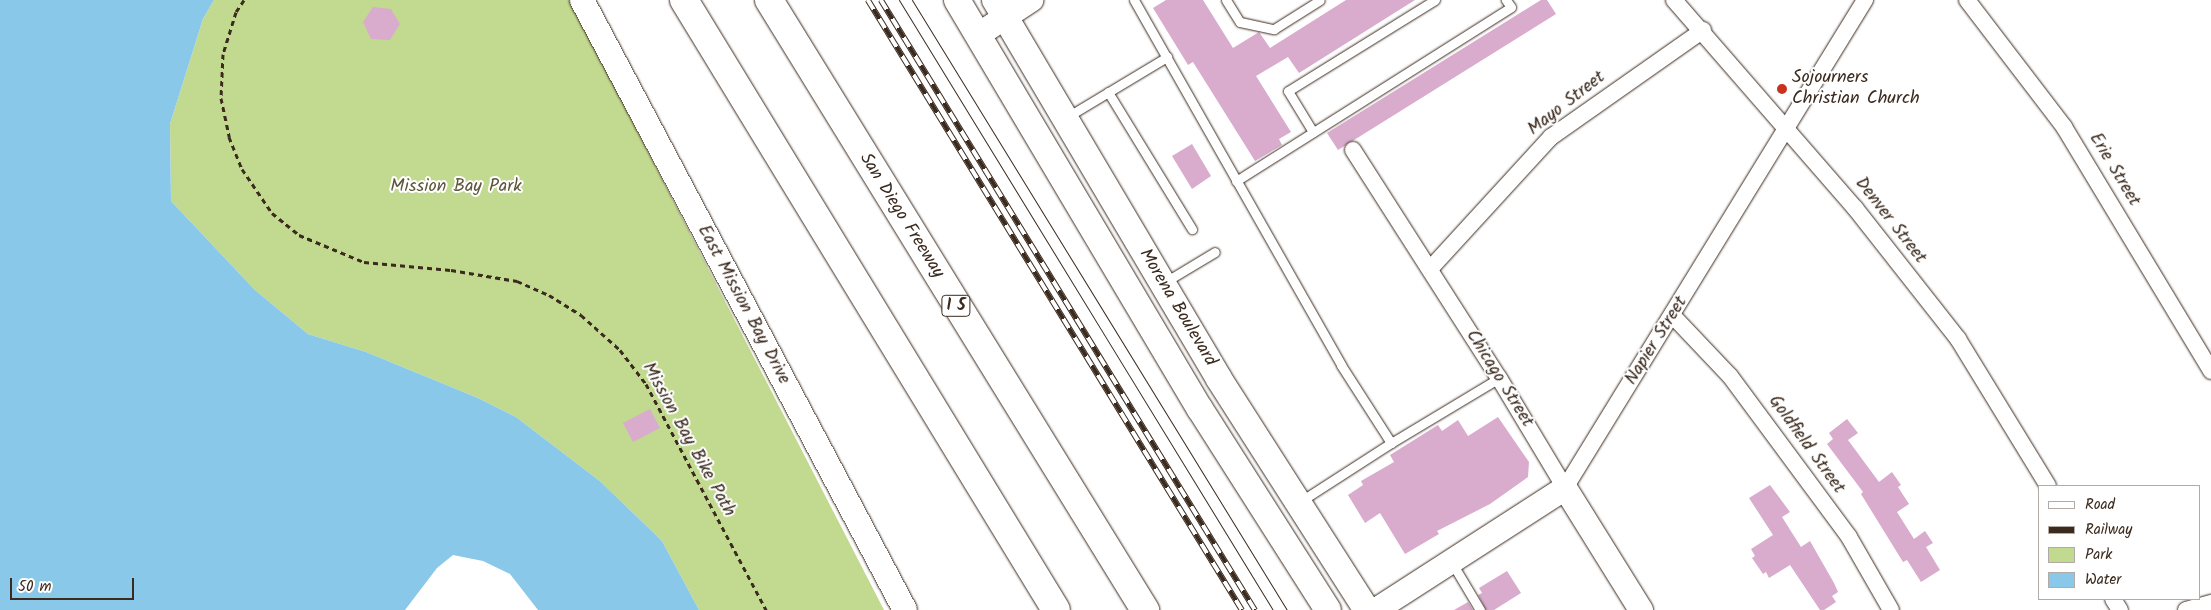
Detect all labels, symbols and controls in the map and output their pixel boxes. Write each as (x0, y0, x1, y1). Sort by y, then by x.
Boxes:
street label: Mayo Street (1524, 67, 1610, 141)
place label: Sojourners Christian Church (1792, 68, 1920, 110)
marker: Sojourners Christian Church (1776, 83, 1788, 95)
street label: Erie Street (2084, 129, 2144, 211)
street label: San Diego Freeway (854, 150, 948, 282)
street label: Denver Street (1850, 173, 1930, 269)
park label: Mission Bay Park (390, 176, 522, 198)
street label: East Mission Bay Drive (692, 222, 794, 388)
street label: Morena Boulevard (1133, 245, 1221, 371)
road number: I 5 (941, 292, 971, 320)
street label: Napier Street (1621, 293, 1693, 389)
street label: Chicago Street (1461, 326, 1537, 432)
street label: Mission Bay Bike Path (637, 359, 739, 521)
street label: Goldfield Street (1763, 392, 1849, 498)
legend (2038, 485, 2201, 600)
text: Road (2085, 493, 2115, 517)
text: Railway (2085, 518, 2132, 542)
text: Park (2085, 543, 2112, 567)
scale bar (12, 568, 136, 600)
text: Water (2085, 568, 2121, 592)
text: 50 m (18, 575, 52, 599)

